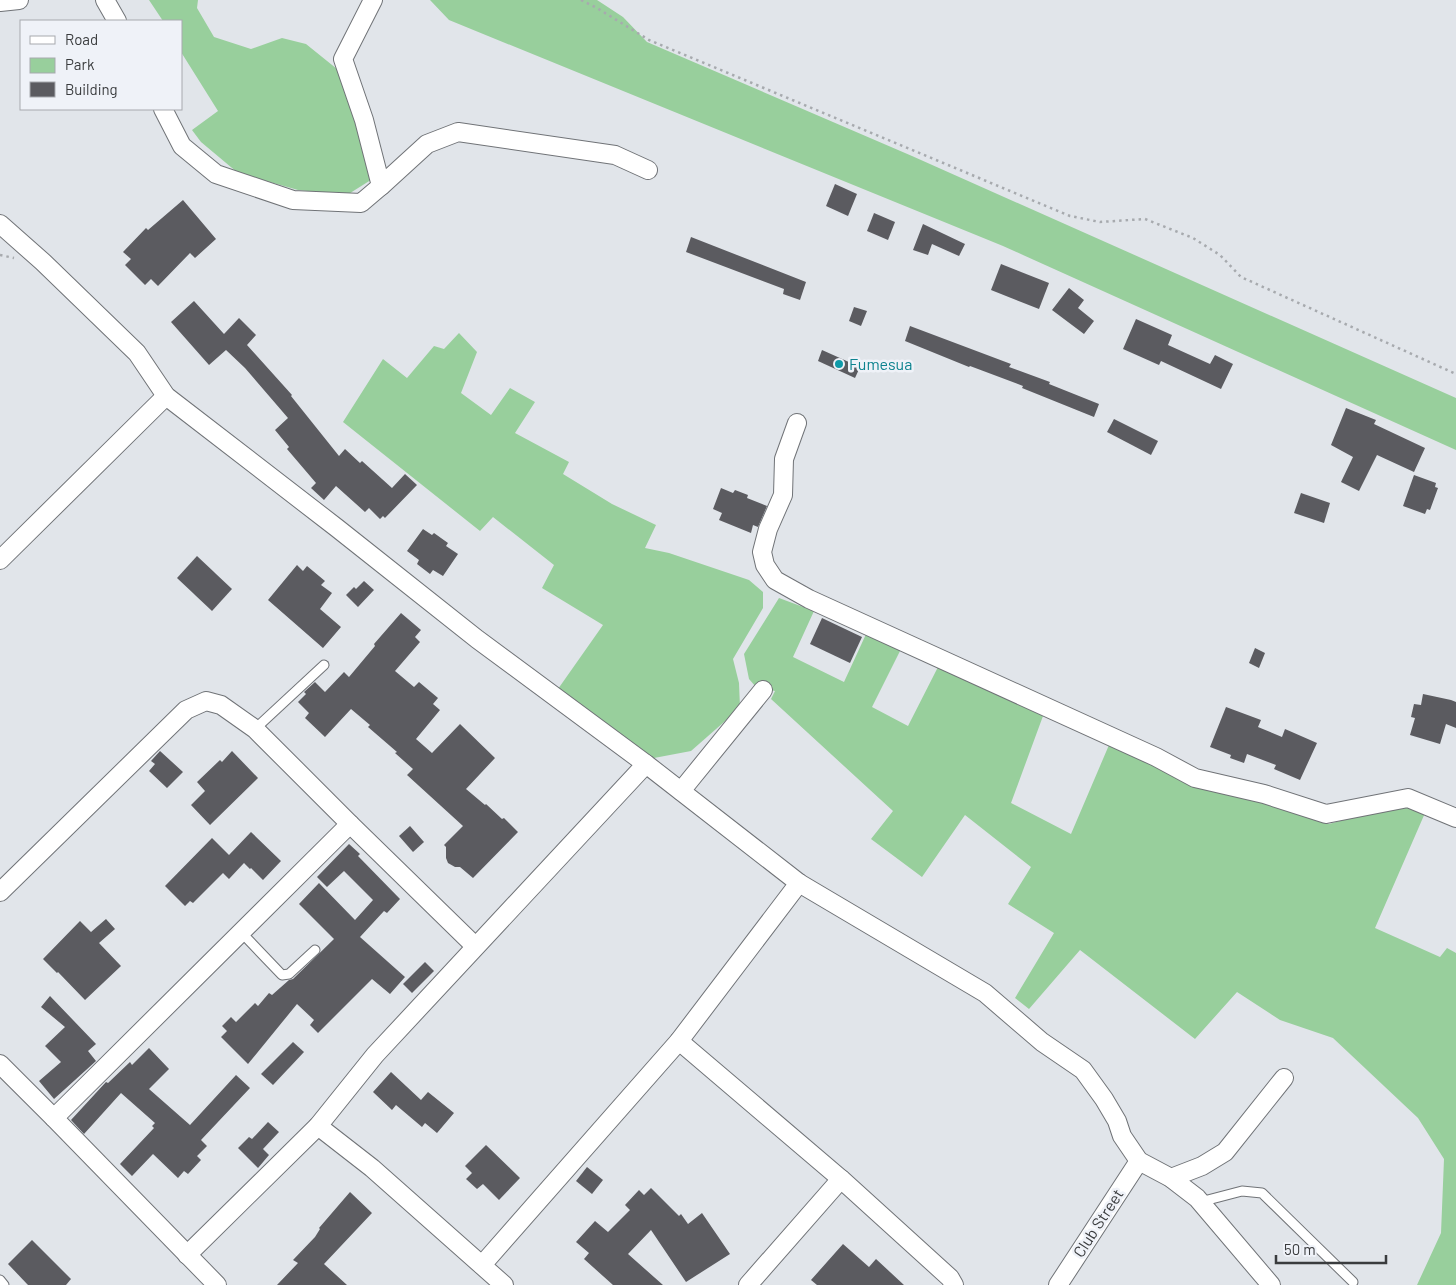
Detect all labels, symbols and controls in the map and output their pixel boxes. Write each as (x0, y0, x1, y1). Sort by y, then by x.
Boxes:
legend (20, 20, 182, 110)
text: Road (65, 30, 98, 48)
text: Park (65, 55, 95, 73)
text: Building (65, 80, 118, 98)
place label: Fumesua (849, 354, 912, 373)
marker: Fumesua (833, 358, 845, 370)
street label: Club Street (1068, 1185, 1127, 1260)
scale bar (1276, 1232, 1386, 1264)
text: 50 m (1284, 1240, 1316, 1258)

